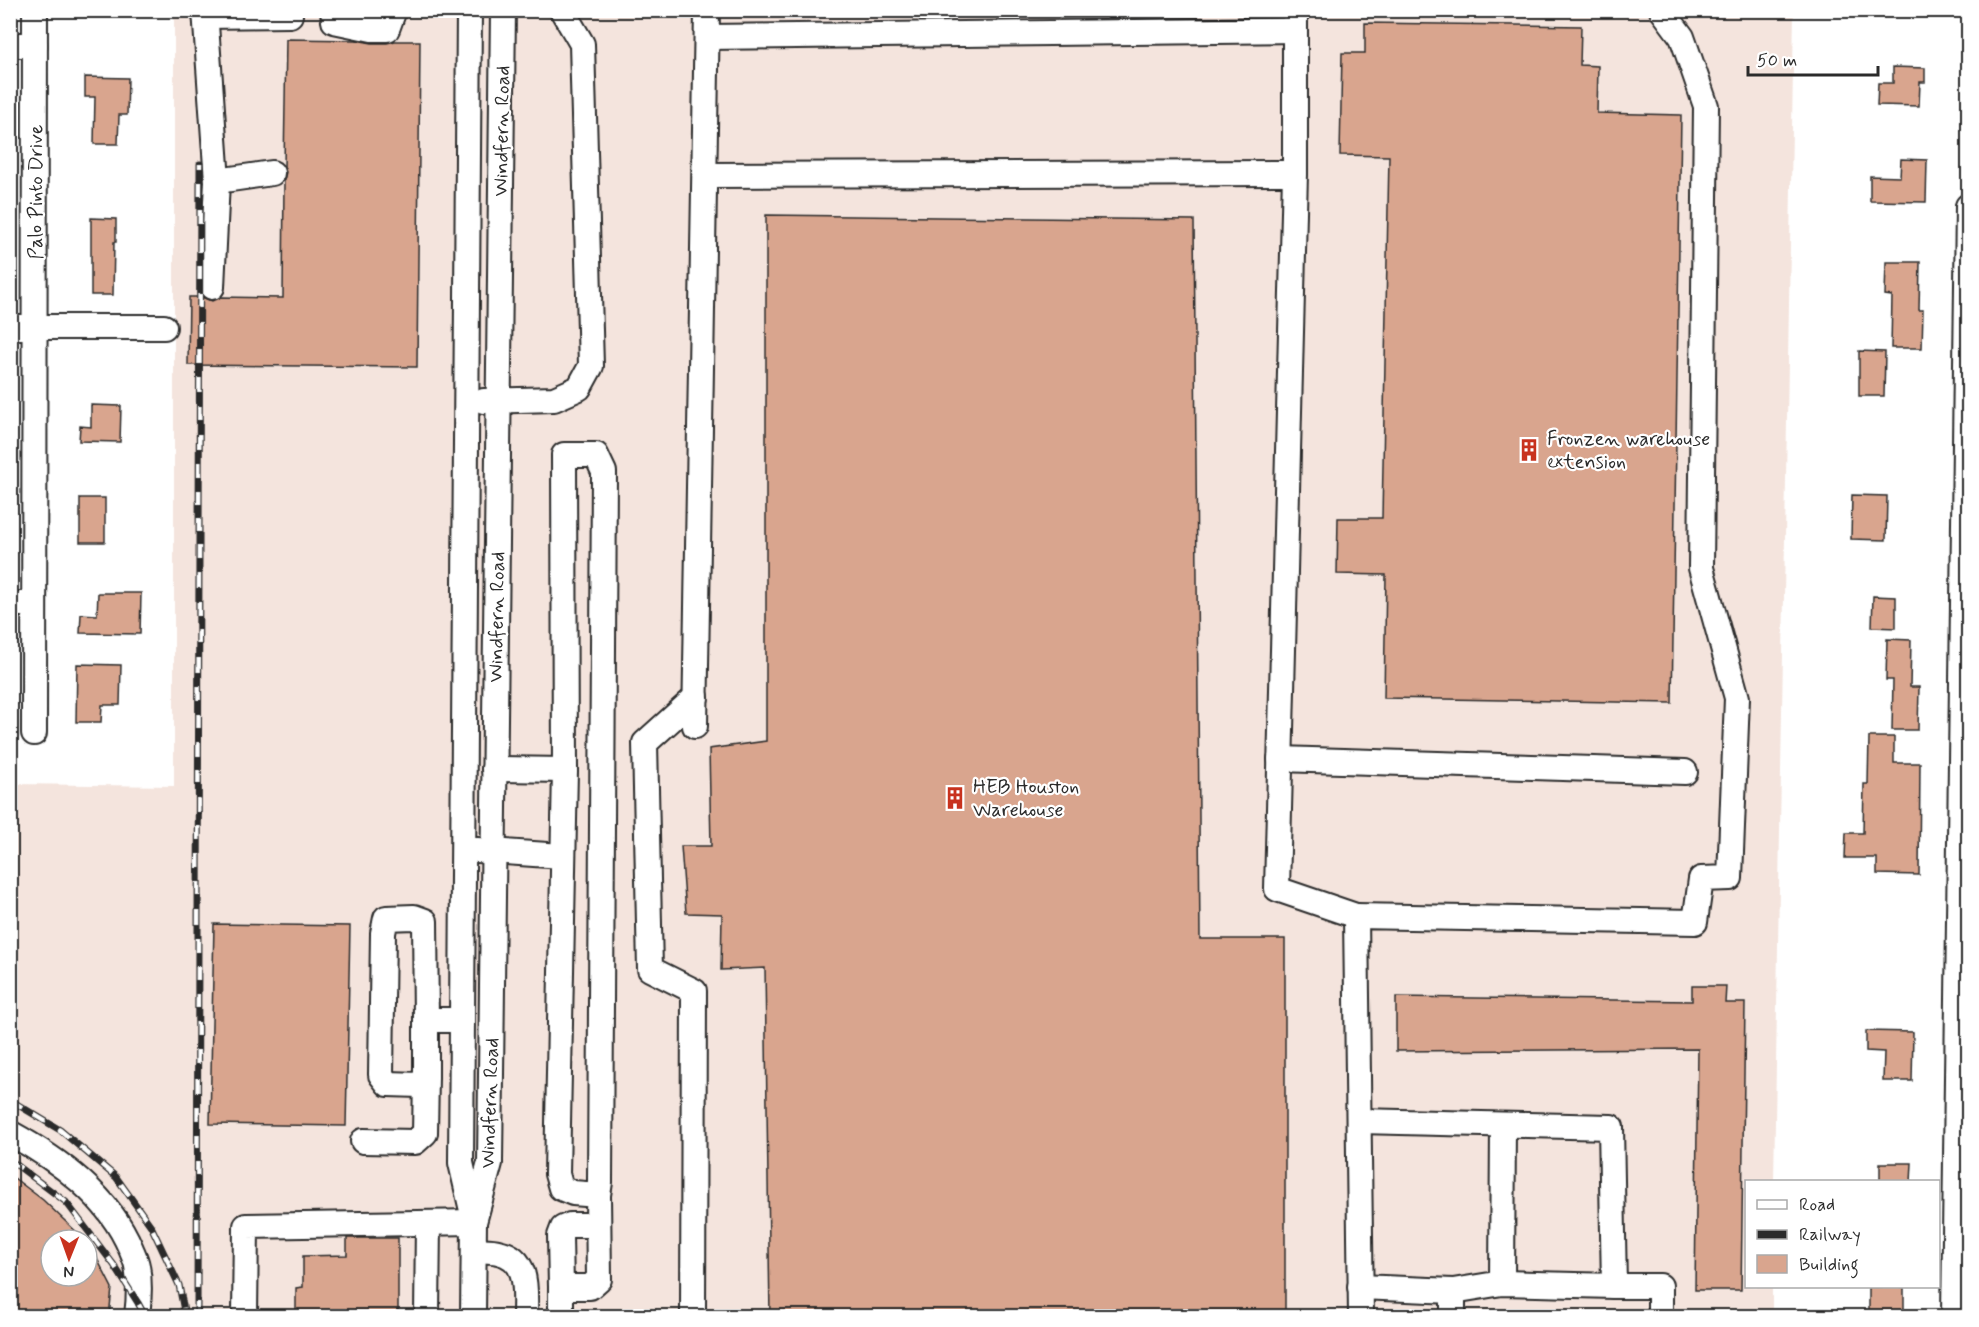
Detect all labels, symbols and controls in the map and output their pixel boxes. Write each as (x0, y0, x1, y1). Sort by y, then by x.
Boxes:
scale bar (1748, 39, 1878, 77)
text: 50 m (1757, 49, 1797, 73)
street label: Windfern Road (488, 65, 517, 197)
street label: Palo Pinto Drive (23, 125, 50, 259)
place label: Fronzen warehouse extension (1547, 426, 1710, 476)
building icon: Fronzen warehouse extension (1516, 437, 1542, 463)
street label: Windfern Road (483, 551, 512, 683)
place label: HEB Houston Warehouse (973, 774, 1079, 824)
building icon: HEB Houston Warehouse (942, 785, 968, 811)
street label: Windfern Road (475, 1037, 506, 1169)
legend (1745, 1180, 1940, 1288)
text: Road (1799, 1193, 1835, 1217)
text: Railway (1799, 1223, 1861, 1247)
north arrow (39, 1228, 99, 1288)
text: Building (1799, 1253, 1859, 1279)
text: N (63, 1261, 74, 1282)

